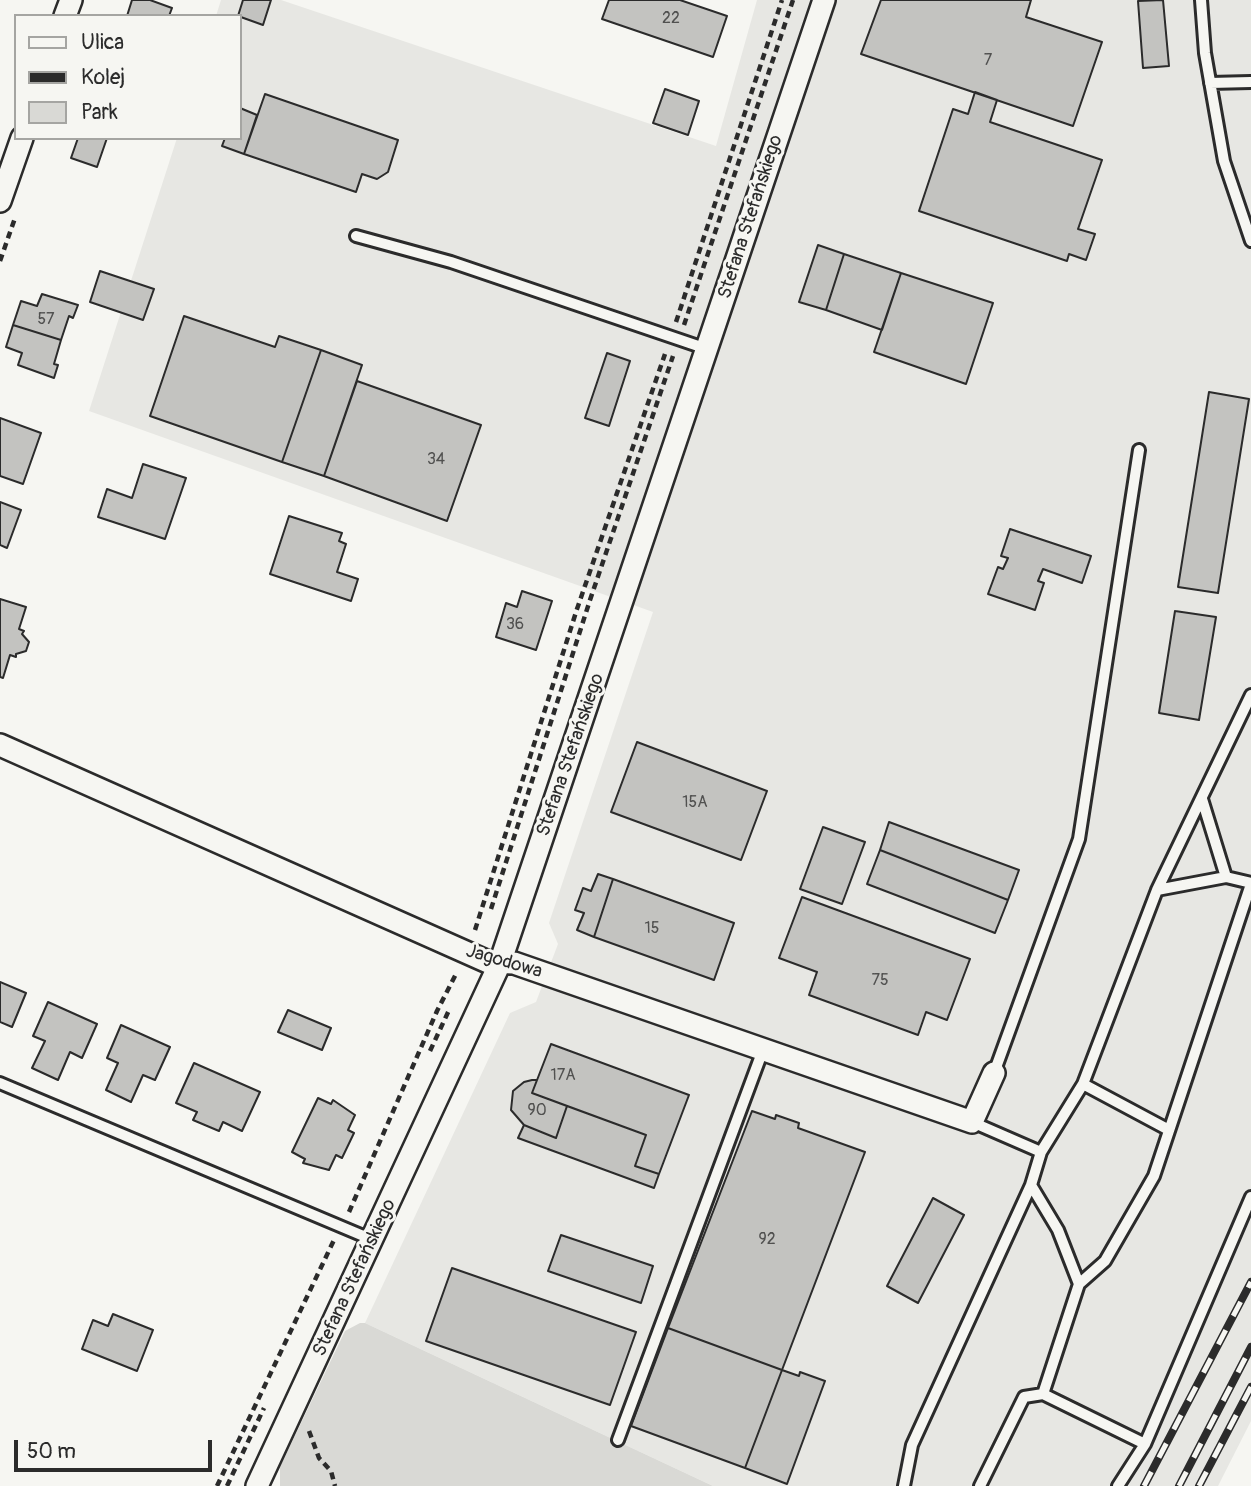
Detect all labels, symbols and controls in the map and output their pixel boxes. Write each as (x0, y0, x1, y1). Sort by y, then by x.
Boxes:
house number: 22 (662, 9, 680, 29)
legend (14, 14, 242, 140)
text: Ulica (81, 29, 124, 56)
house number: 7 (984, 51, 992, 71)
text: Kolej (81, 64, 125, 91)
text: Park (81, 99, 118, 126)
street label: Stefana Stefańskiego (714, 132, 788, 302)
house number: 57 (37, 310, 55, 330)
house number: 34 (427, 450, 445, 470)
house number: 36 (506, 615, 524, 635)
street label: Stefana Stefańskiego (532, 671, 610, 839)
house number: 15A (682, 793, 708, 813)
house number: 15 (645, 919, 659, 939)
street label: Jagodowa (463, 940, 545, 984)
house number: 75 (871, 971, 889, 991)
house number: 17A (550, 1066, 576, 1086)
house number: 90 (527, 1101, 547, 1121)
street label: Stefana Stefańskiego (309, 1196, 401, 1360)
house number: 92 (758, 1230, 776, 1250)
scale bar (18, 1426, 215, 1470)
text: 50 m (27, 1438, 76, 1465)

